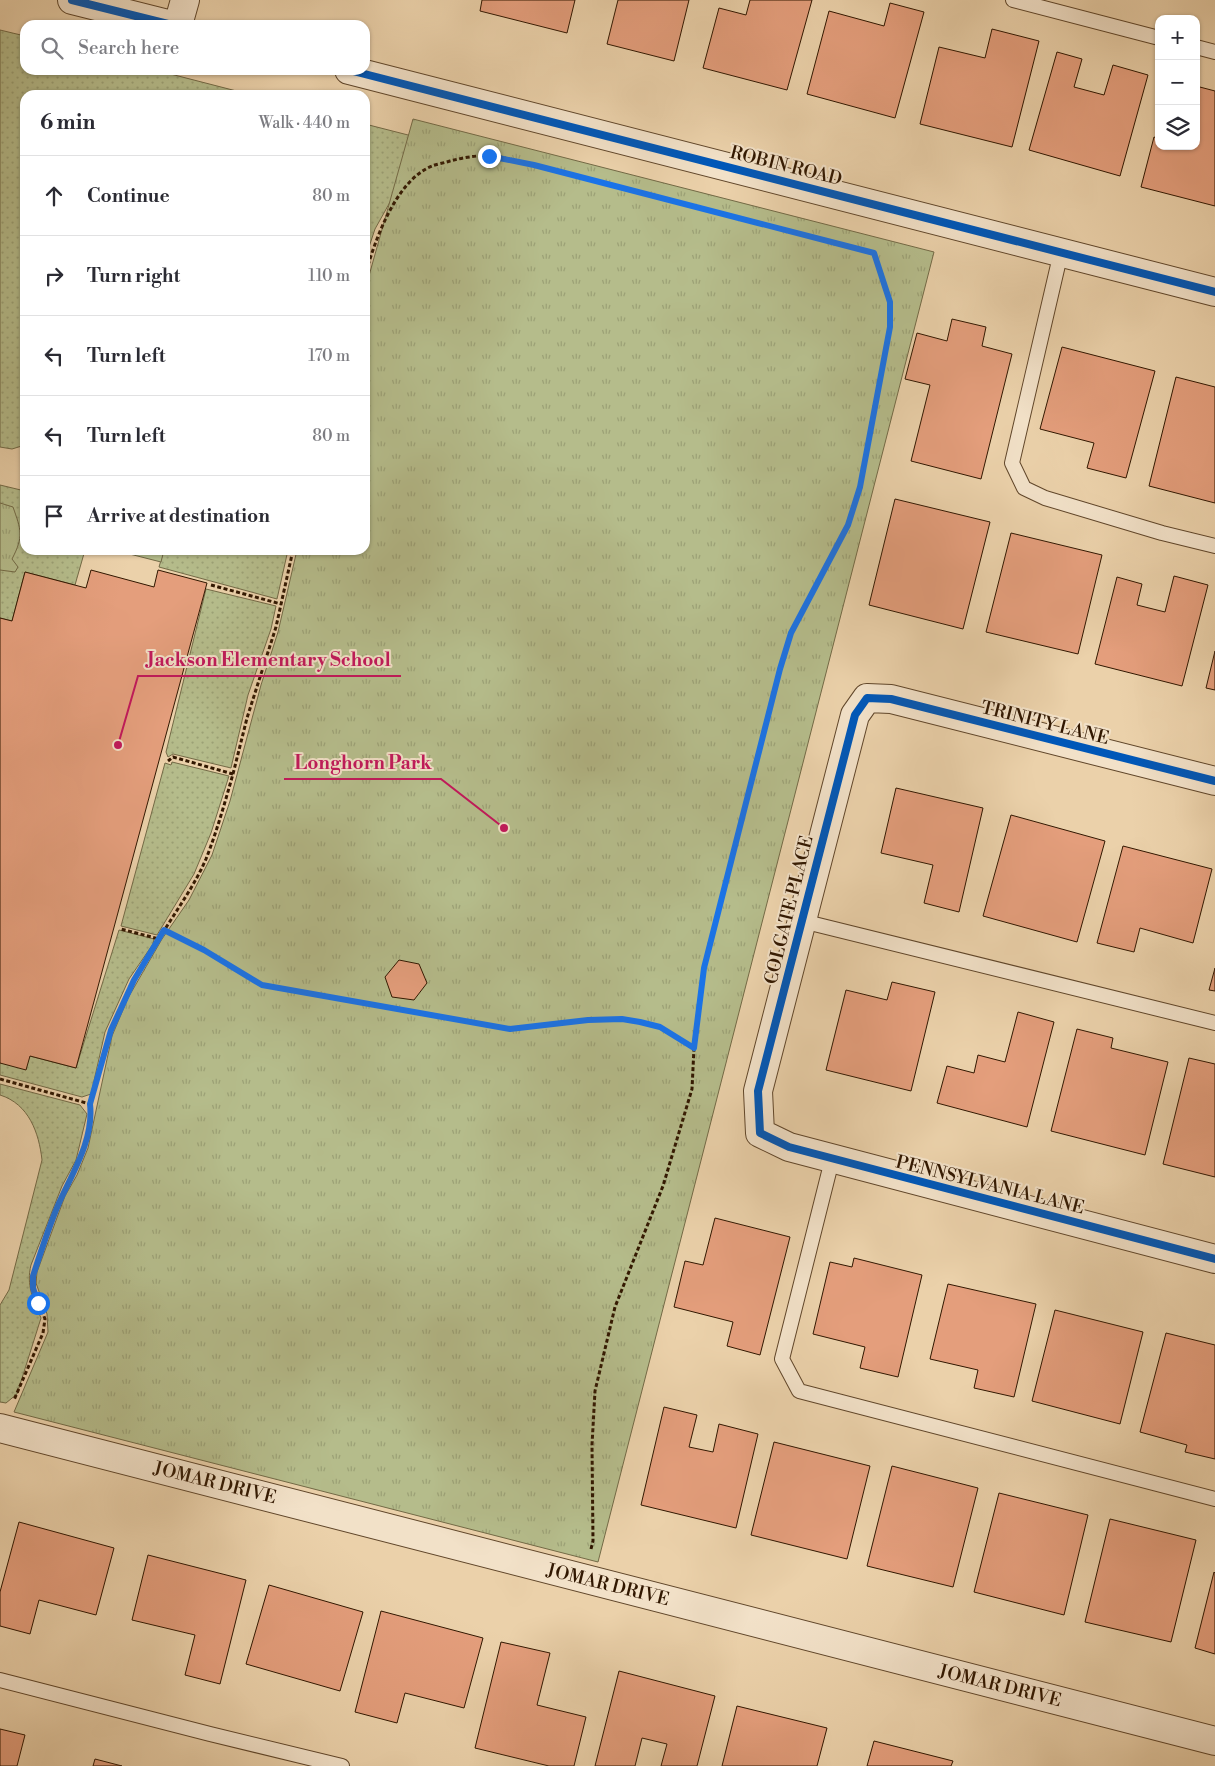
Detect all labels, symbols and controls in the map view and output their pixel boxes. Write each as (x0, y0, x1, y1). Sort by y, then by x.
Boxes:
map controls (1155, 15, 1200, 150)
button: + (1155, 15, 1200, 60)
search box (20, 20, 370, 75)
icon: search (38, 34, 66, 62)
text: Search here (78, 36, 179, 60)
button: − (1155, 60, 1200, 105)
button: layers (1155, 105, 1200, 150)
text: 6 min (40, 110, 95, 136)
text: Walk · 440 m (259, 113, 350, 133)
street label: ROBIN ROAD (728, 141, 844, 191)
route end (478, 145, 501, 168)
icon: ahead (40, 182, 68, 210)
text: Continue (87, 184, 170, 208)
text: 80 m (312, 186, 350, 206)
icon: right (40, 262, 68, 290)
text: Turn right (87, 264, 180, 288)
text: 110 m (308, 266, 350, 286)
icon: left (40, 342, 68, 370)
text: Turn left (87, 344, 166, 368)
text: 170 m (308, 346, 350, 366)
icon: left (40, 422, 68, 450)
text: Turn left (87, 424, 166, 448)
text: 80 m (312, 426, 350, 446)
icon: arrive (40, 502, 68, 530)
text: Arrive at destination (87, 504, 270, 528)
callout: Jackson Elementary School (138, 642, 401, 676)
text: Jackson Elementary School (144, 648, 391, 672)
street label: TRINITY LANE (979, 696, 1111, 750)
callout: Longhorn Park (284, 745, 441, 779)
text: Longhorn Park (294, 751, 432, 775)
street label: COLGATE PLACE (759, 833, 819, 987)
street label: PENNSYLVANIA LANE (893, 1150, 1087, 1220)
route start (27, 1292, 50, 1315)
street label: JOMAR DRIVE (150, 1456, 279, 1509)
street label: JOMAR DRIVE (543, 1558, 672, 1611)
street label: JOMAR DRIVE (935, 1659, 1064, 1712)

